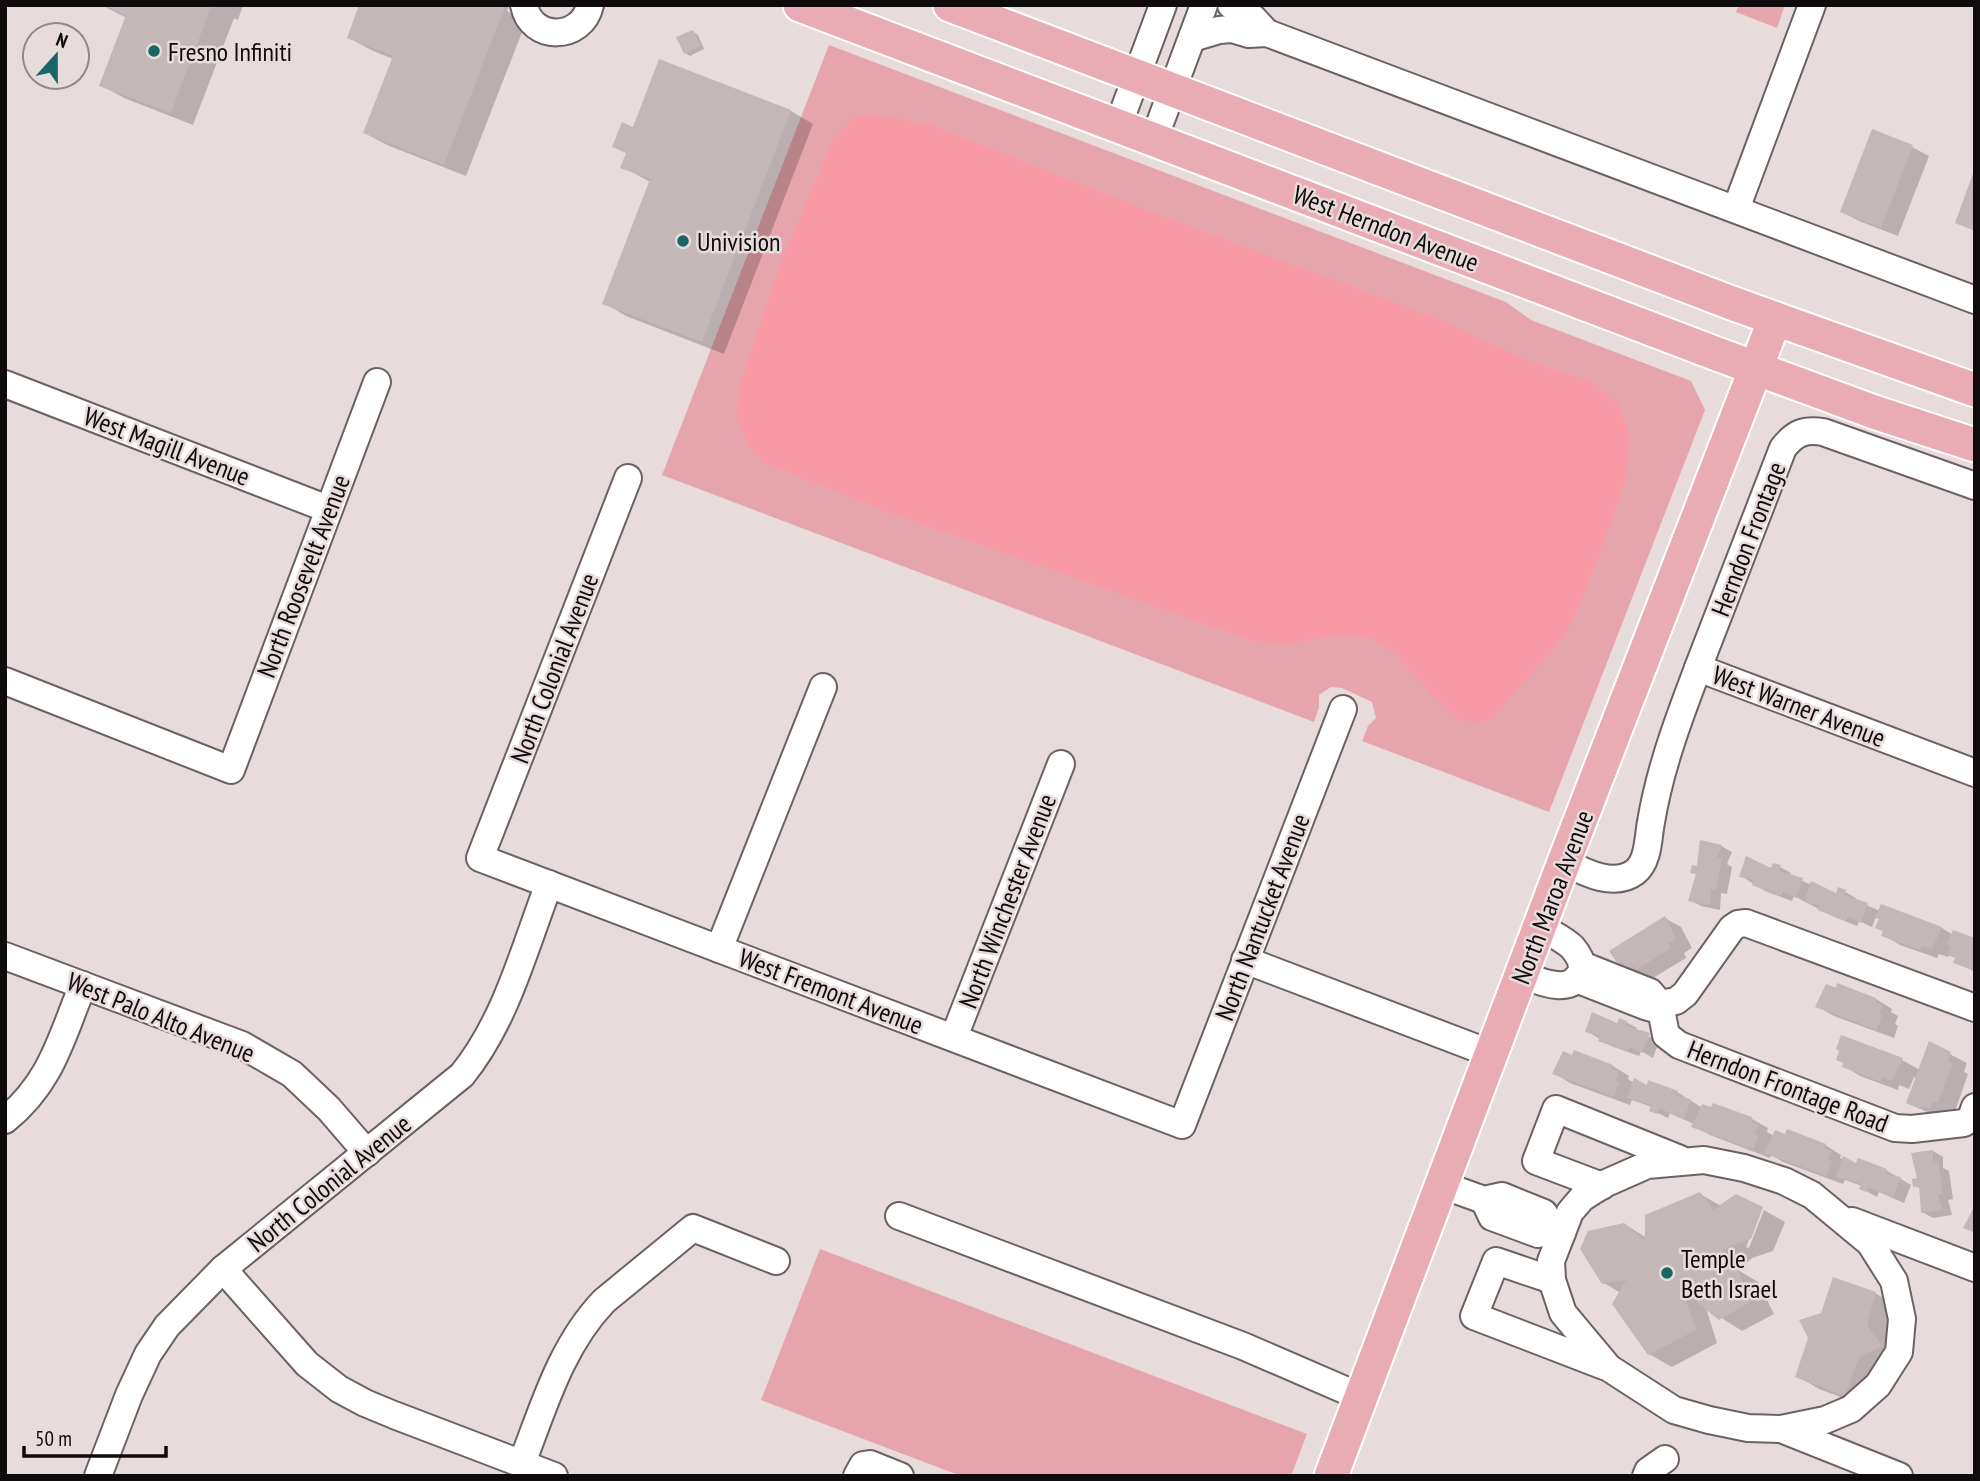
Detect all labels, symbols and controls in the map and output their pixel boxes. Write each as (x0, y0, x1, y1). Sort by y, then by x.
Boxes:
north arrow (21, 21, 91, 91)
text: N (53, 27, 71, 53)
place label: Fresno Infiniti (168, 35, 292, 68)
marker: Fresno Infiniti (146, 43, 162, 59)
street label: West Herndon Avenue (1288, 177, 1484, 279)
place label: Univision (697, 225, 780, 258)
marker: Univision (675, 233, 691, 249)
street label: West Magill Avenue (79, 399, 255, 493)
street label: Herndon Frontage (1703, 457, 1793, 621)
street label: North Roosevelt Avenue (249, 470, 357, 682)
street label: North Colonial Avenue (503, 568, 605, 768)
street label: West Warner Avenue (1708, 658, 1890, 754)
street label: North Winchester Avenue (951, 789, 1063, 1013)
street label: North Maroa Avenue (1504, 805, 1600, 989)
street label: North Nantucket Avenue (1207, 809, 1317, 1025)
street label: West Fremont Avenue (734, 941, 928, 1041)
street label: West Palo Alto Avenue (62, 964, 260, 1070)
street label: Herndon Frontage Road (1683, 1033, 1893, 1139)
street label: North Colonial Avenue (241, 1107, 417, 1259)
place label: Temple Beth Israel (1681, 1242, 1777, 1305)
marker: Temple Beth Israel (1659, 1265, 1675, 1281)
scale bar (24, 1414, 166, 1458)
text: 50 m (35, 1425, 72, 1452)

